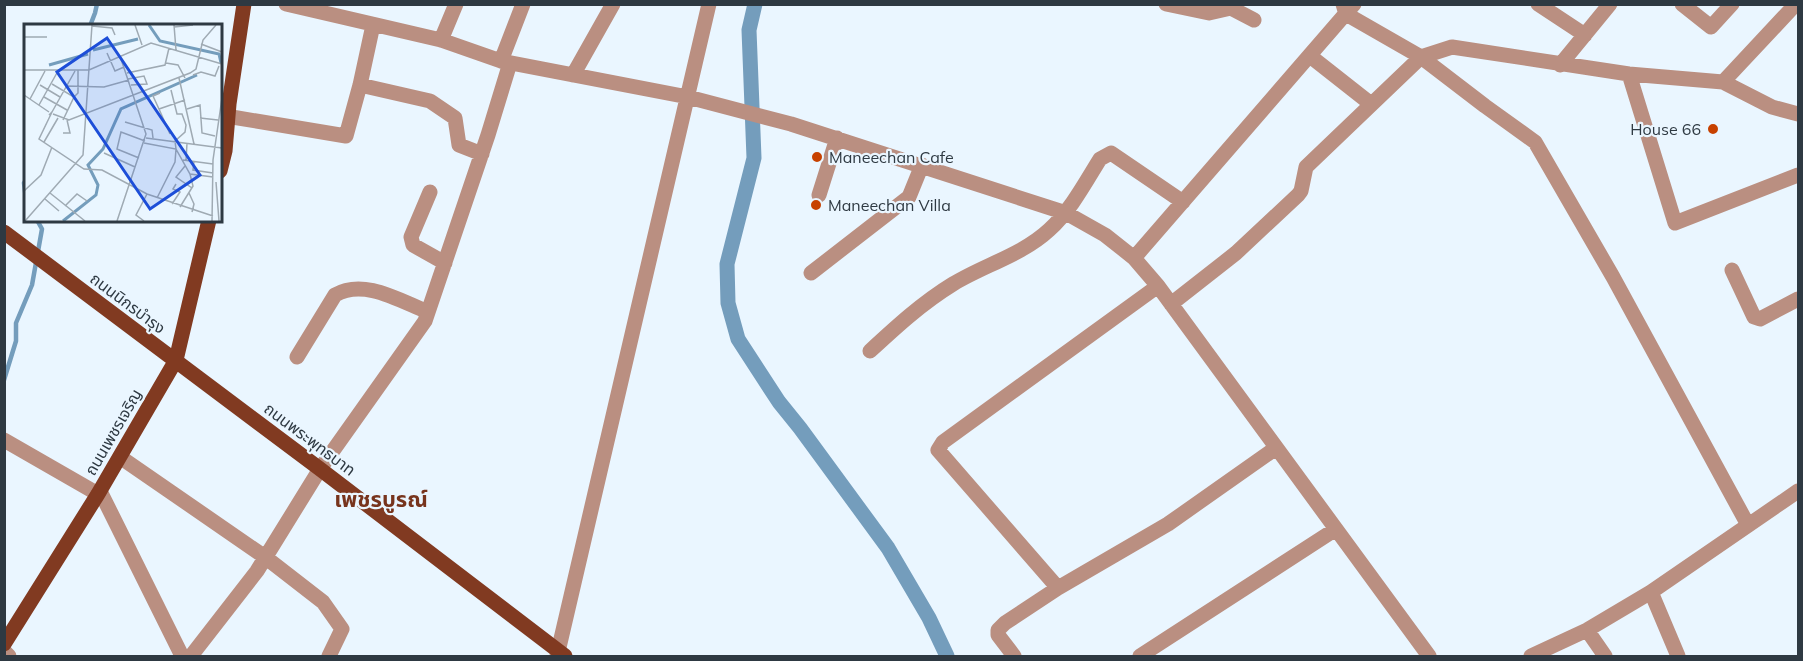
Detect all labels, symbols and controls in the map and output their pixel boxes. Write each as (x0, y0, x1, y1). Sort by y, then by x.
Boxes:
inset map (24, 24, 222, 222)
place label: House 66 (1630, 119, 1701, 139)
marker: House 66 (1706, 122, 1720, 136)
place label: Maneechan Cafe (829, 147, 954, 167)
marker: Maneechan Cafe (810, 150, 824, 164)
place label: Maneechan Villa (828, 195, 951, 215)
marker: Maneechan Villa (809, 198, 823, 212)
street label: ถนนนิกรบำรุง (86, 268, 170, 338)
street label: ถนนเพชรเจริญ (80, 385, 146, 479)
street label: ถนนพระพุทธบาท (260, 398, 360, 480)
district label: เพชรบูรณ์ (334, 485, 428, 513)

